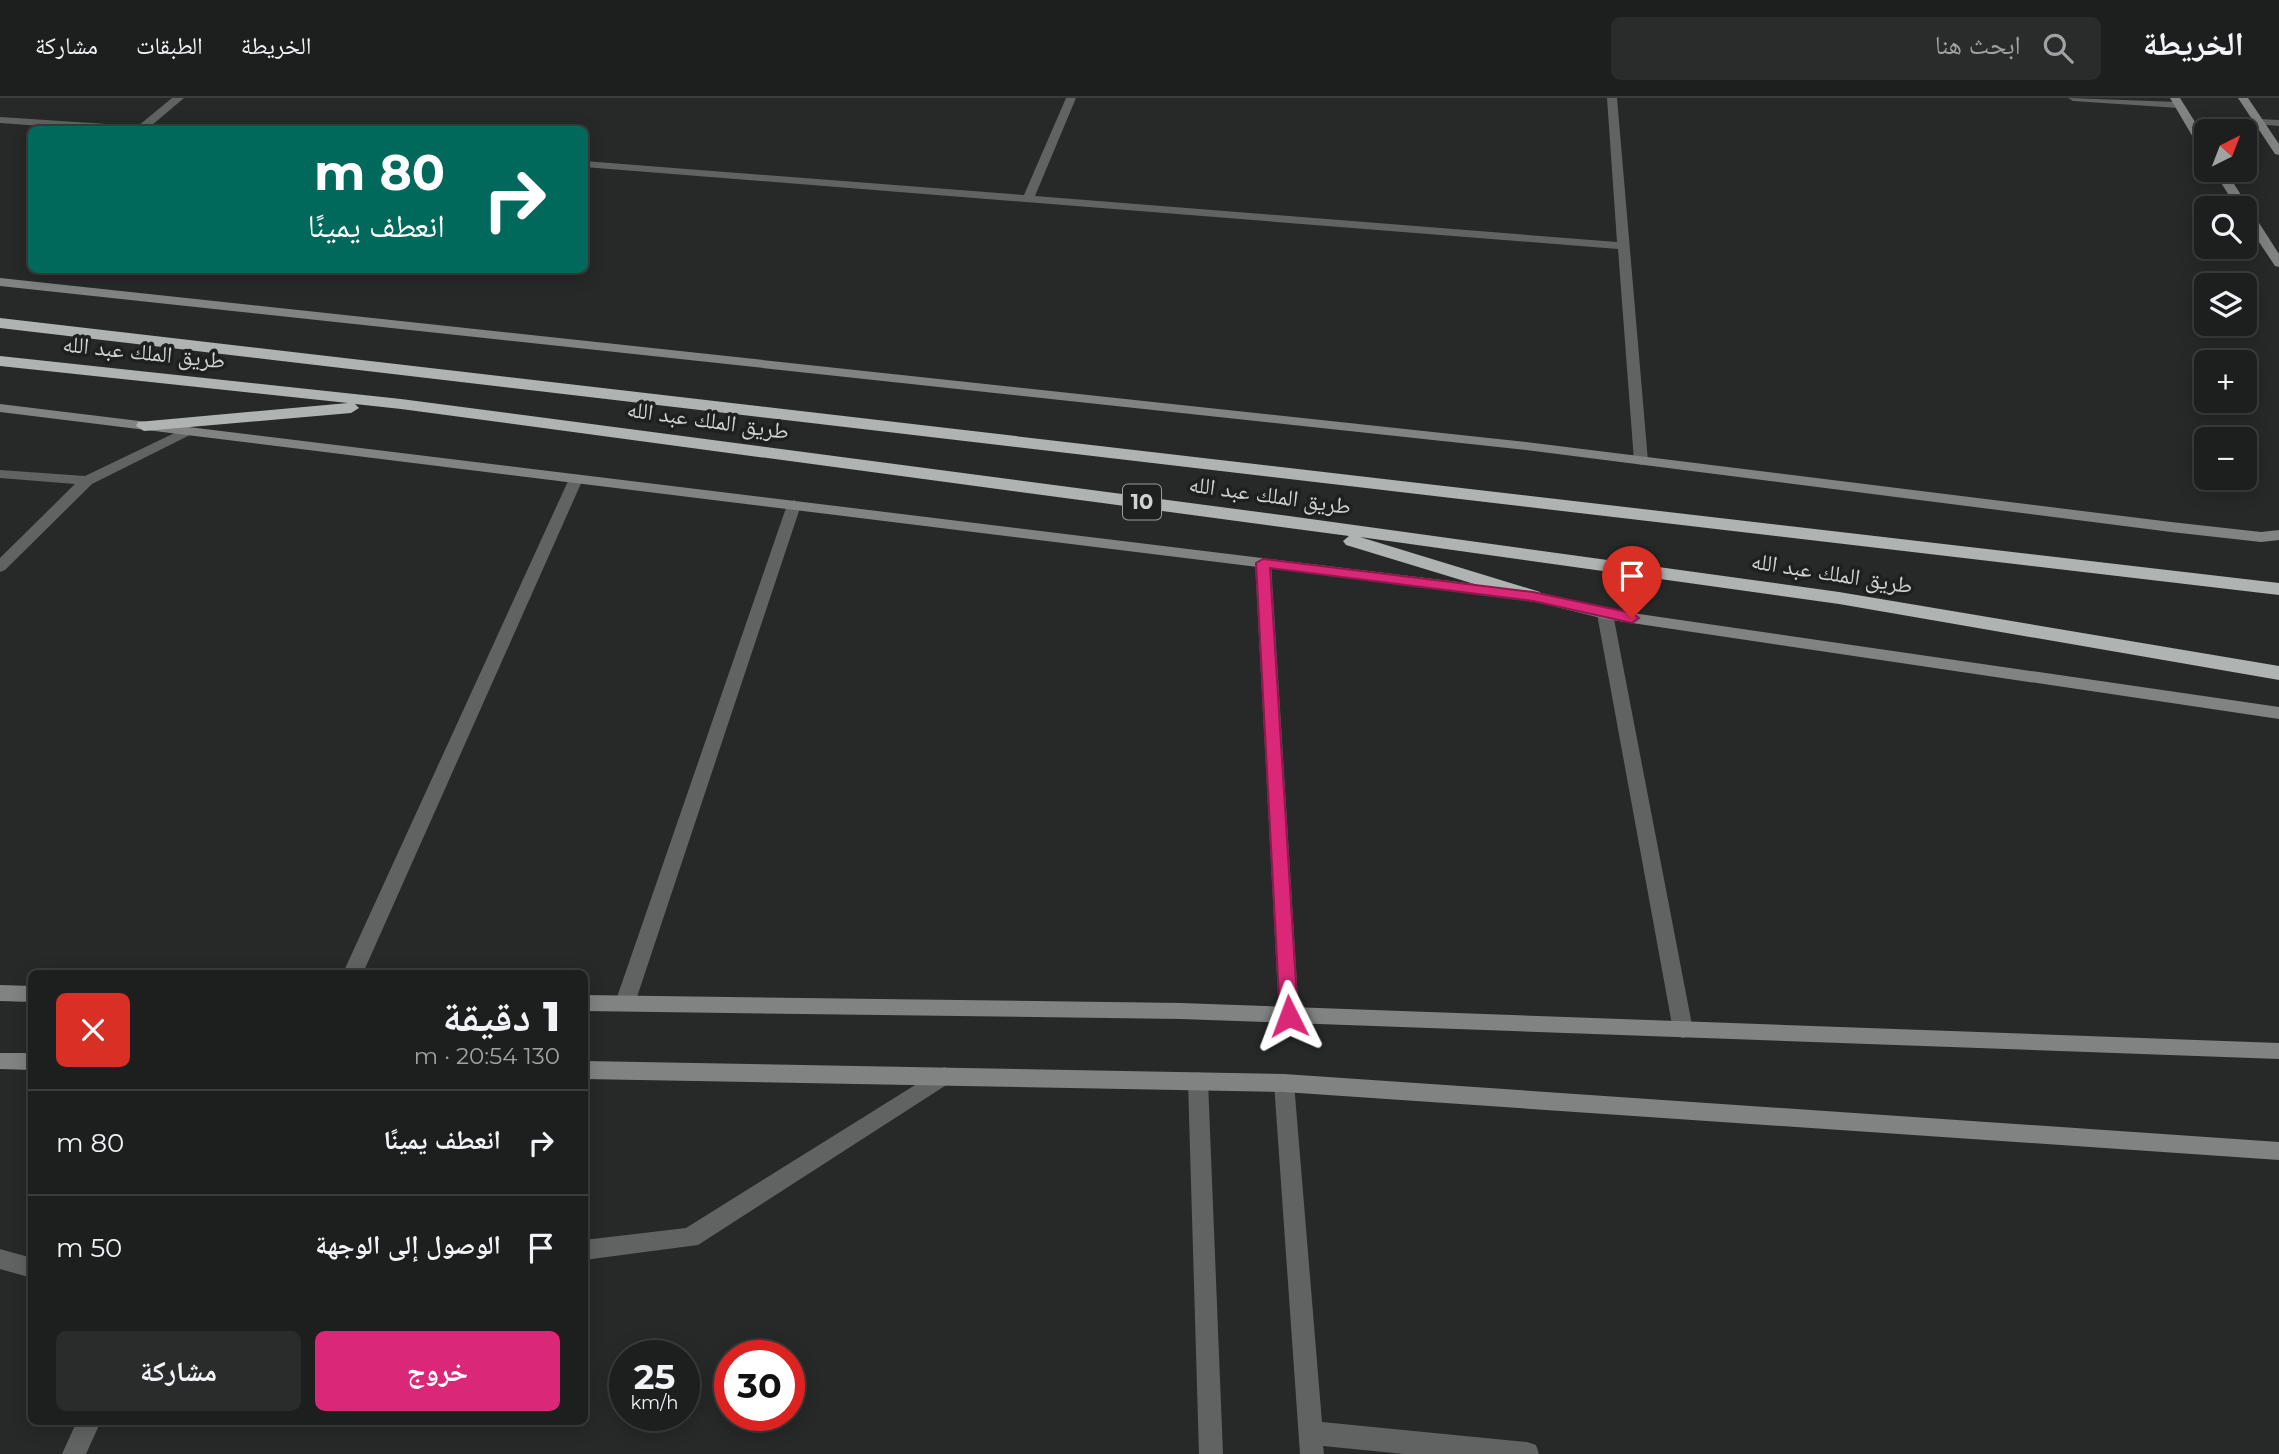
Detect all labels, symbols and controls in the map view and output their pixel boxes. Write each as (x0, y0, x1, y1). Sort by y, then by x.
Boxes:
search box (1611, 17, 2101, 80)
text: الخريطة (2143, 23, 2244, 63)
text: ابحث هنا (1935, 29, 2021, 61)
icon: search (2039, 29, 2077, 67)
text: مشاركة (35, 31, 98, 60)
text: الطبقات (136, 31, 203, 60)
text: الخريطة (241, 31, 311, 60)
north arrow (2194, 119, 2258, 182)
map controls (2194, 119, 2257, 490)
text: 80 m (314, 143, 445, 202)
icon: right (469, 154, 560, 245)
button: search (2194, 196, 2257, 259)
text: انعطف يمينًا (308, 206, 445, 245)
button: layers (2194, 273, 2257, 336)
street label: طريق الملك عبد الله (61, 330, 227, 374)
button: + (2194, 350, 2257, 413)
street label: طريق الملك عبد الله (625, 395, 791, 445)
button: − (2194, 427, 2257, 490)
street label: طريق الملك عبد الله (1187, 470, 1353, 520)
road number: 10 (1123, 484, 1161, 520)
pin (1602, 546, 1662, 618)
street label: طريق الملك عبد الله (1749, 546, 1915, 600)
icon: arrive (1613, 557, 1651, 595)
position arrow (1252, 979, 1326, 1053)
text: 1 دقيقة (443, 990, 560, 1042)
button: close (56, 993, 130, 1067)
text: 130 m · 20:54 (414, 1042, 560, 1070)
text: انعطف يمينًا (383, 1124, 501, 1156)
icon: right (522, 1124, 560, 1162)
text: 80 m (56, 1127, 124, 1159)
text: الوصول إلى الوجهة (315, 1229, 501, 1261)
icon: arrive (522, 1229, 560, 1267)
text: 50 m (56, 1232, 122, 1264)
button: مشاركة (56, 1331, 301, 1411)
button: خروج (315, 1331, 560, 1411)
speed limit sign: 30 (714, 1340, 805, 1431)
text: 25 (634, 1355, 675, 1398)
text: km/h (630, 1392, 679, 1414)

